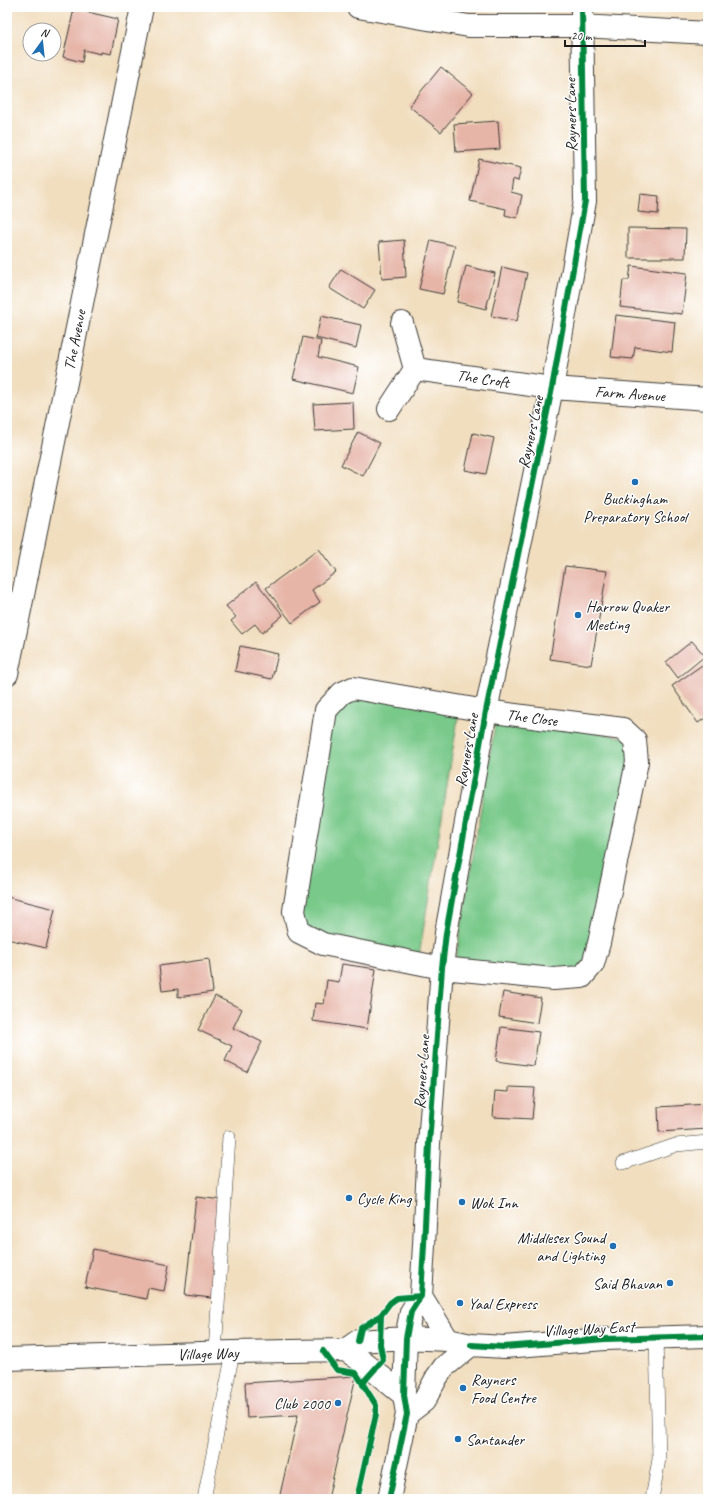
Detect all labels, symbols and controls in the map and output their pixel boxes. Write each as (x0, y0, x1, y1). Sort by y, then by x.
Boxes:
north arrow (22, 22, 62, 62)
scale bar (565, 22, 645, 48)
text: N (39, 25, 52, 41)
text: 20 m (571, 28, 593, 44)
street label: Rayners Lane (560, 76, 582, 152)
street label: The Avenue (59, 307, 91, 372)
street label: The Croft (455, 365, 512, 393)
street label: Farm Avenue (594, 382, 667, 407)
street label: Rayners Lane (514, 392, 549, 470)
marker: Buckingham Preparatory School (630, 477, 640, 487)
place label: Buckingham Preparatory School (583, 489, 690, 527)
place label: Harrow Quaker Meeting (586, 597, 670, 635)
marker: Harrow Quaker Meeting (573, 610, 583, 620)
street label: The Close (505, 705, 560, 731)
street label: Rayners Lane (451, 710, 484, 788)
street label: Rayners Lane (409, 1033, 435, 1110)
place label: Cycle King (357, 1189, 412, 1209)
marker: Cycle King (344, 1193, 354, 1203)
place label: Wok Inn (470, 1193, 518, 1213)
marker: Wok Inn (457, 1197, 467, 1207)
place label: Middlesex Sound and Lighting (517, 1228, 608, 1266)
marker: Middlesex Sound and Lighting (608, 1241, 618, 1251)
place label: Said Bhavan (593, 1274, 663, 1294)
marker: Said Bhavan (665, 1278, 675, 1288)
place label: Yaal Express (468, 1294, 538, 1314)
marker: Yaal Express (455, 1298, 465, 1308)
street label: Village Way East (543, 1317, 637, 1341)
street label: Village Way (177, 1343, 240, 1365)
place label: Rayners Food Centre (471, 1370, 538, 1408)
marker: Rayners Food Centre (458, 1383, 468, 1393)
place label: Club 2000 (274, 1394, 332, 1414)
marker: Club 2000 (333, 1398, 343, 1408)
place label: Santander (466, 1430, 525, 1450)
marker: Santander (453, 1434, 463, 1444)

